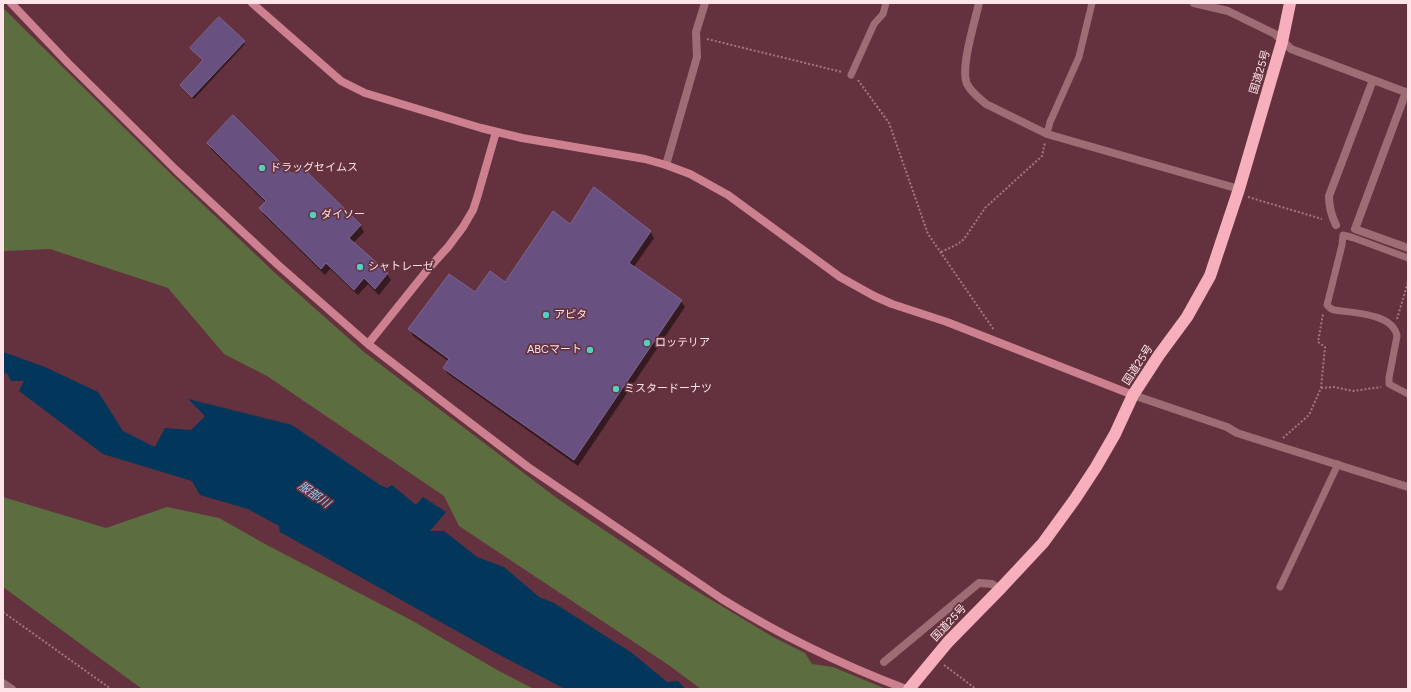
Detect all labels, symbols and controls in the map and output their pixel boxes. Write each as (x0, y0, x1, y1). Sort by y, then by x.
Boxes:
street label: 国道25号 (1247, 48, 1273, 96)
place label: ドラッグセイムス (270, 161, 358, 175)
marker: ドラッグセイムス (257, 163, 267, 173)
place label: ダイソー (321, 208, 365, 222)
marker: ダイソー (308, 210, 318, 220)
place label: シャトレーゼ (368, 260, 434, 274)
marker: シャトレーゼ (355, 262, 365, 272)
place label: アピタ (554, 308, 587, 322)
marker: アピタ (541, 310, 551, 320)
place label: ロッテリア (655, 336, 710, 350)
marker: ロッテリア (642, 338, 652, 348)
street label: 国道25号 (1120, 342, 1156, 388)
place label: ABCマート (527, 343, 582, 357)
marker: ABCマート (585, 345, 595, 355)
place label: ミスタードーナツ (624, 382, 712, 396)
marker: ミスタードーナツ (611, 384, 621, 394)
water label: 服部川 (295, 479, 333, 511)
street label: 国道25号 (929, 602, 969, 644)

